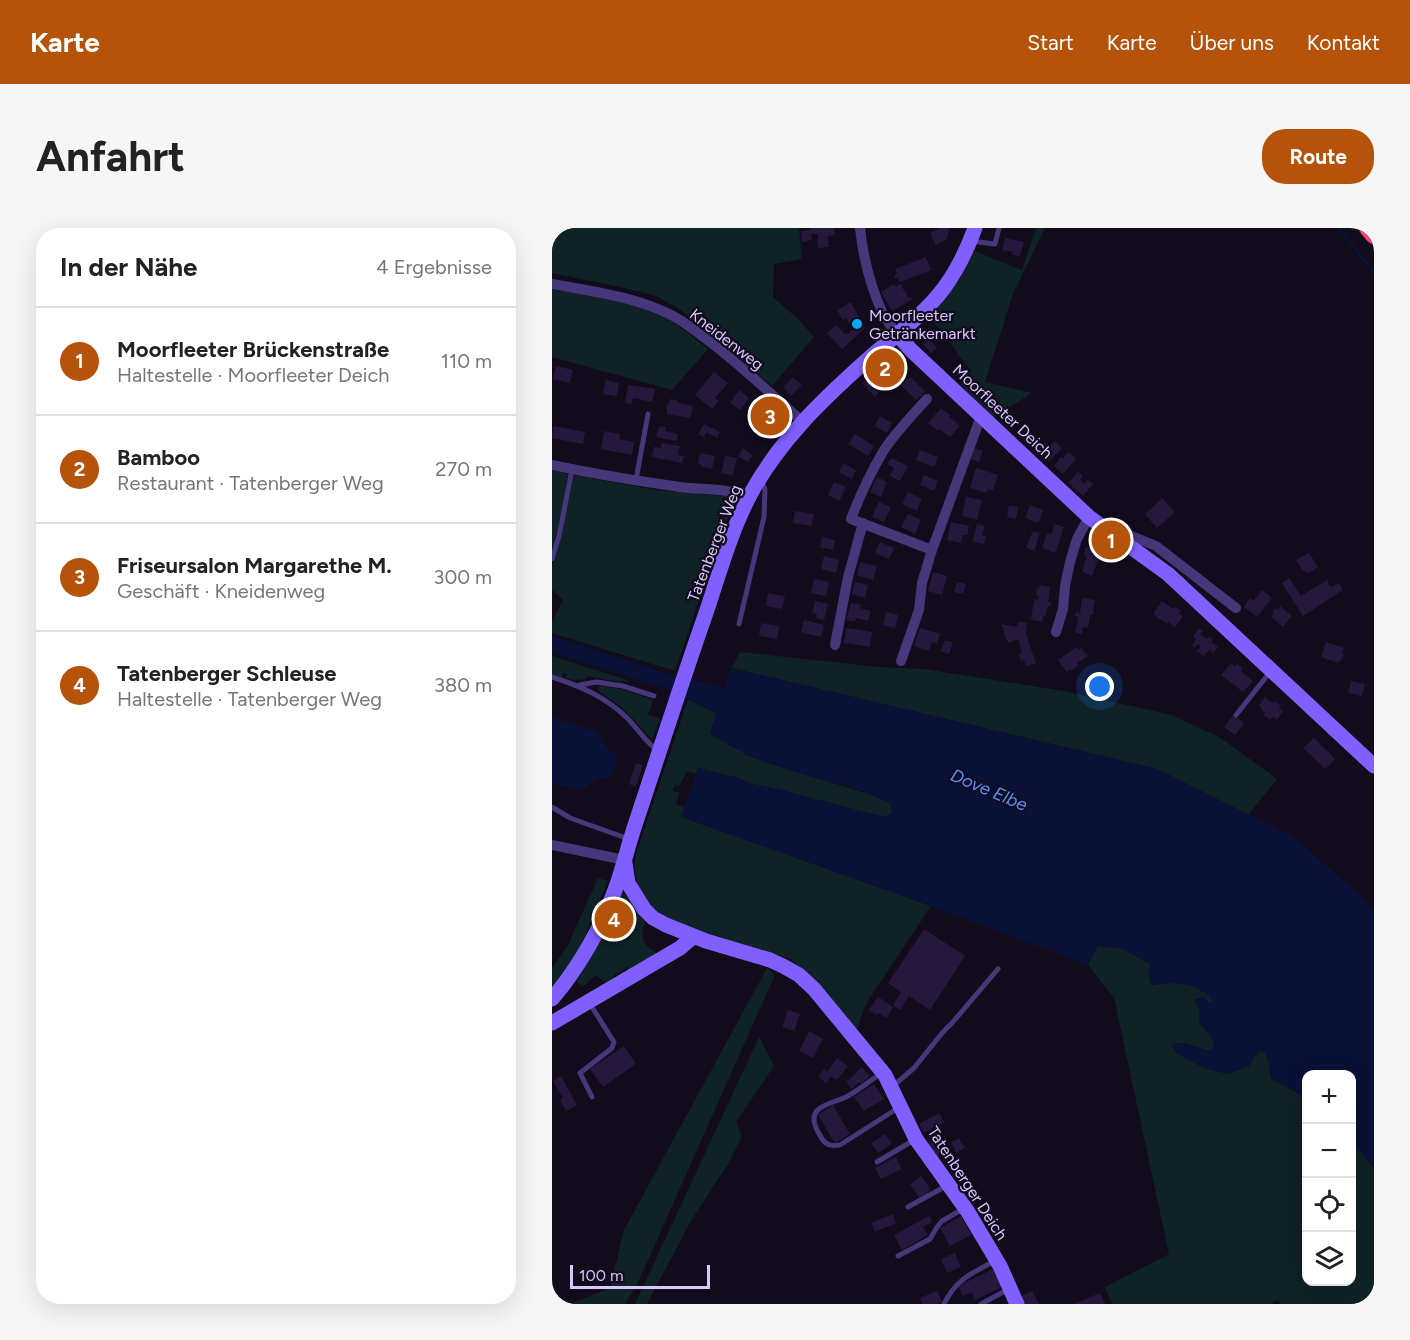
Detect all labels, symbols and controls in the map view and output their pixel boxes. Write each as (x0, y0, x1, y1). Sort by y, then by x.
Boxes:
text: Karte (30, 25, 100, 59)
text: Start (1027, 30, 1074, 55)
text: Karte (1107, 30, 1157, 55)
text: Über uns (1190, 30, 1274, 55)
text: Kontakt (1307, 30, 1380, 55)
button: Route (1262, 129, 1374, 184)
text: Anfahrt (36, 131, 185, 182)
text: In der Nähe (60, 251, 197, 283)
text: 4 Ergebnisse (376, 255, 492, 279)
street label: Kneidenweg (686, 305, 767, 374)
place label: Moorfleeter Getränkemarkt (869, 306, 976, 343)
marker: Moorfleeter Getränkemarkt (850, 317, 864, 331)
text: Moorfleeter Brückenstraße (117, 336, 389, 363)
pin: 2 (866, 346, 904, 390)
text: 1 (75, 349, 84, 373)
text: 110 m (441, 349, 492, 373)
street label: Moorfleeter Deich (949, 360, 1057, 463)
text: Haltestelle · Moorfleeter Deich (117, 363, 389, 387)
pin: 3 (750, 394, 790, 438)
text: Bamboo (117, 444, 200, 471)
text: 2 (74, 457, 85, 481)
text: 270 m (435, 457, 492, 481)
text: Restaurant · Tatenberger Weg (117, 471, 384, 495)
street label: Tatenberger Weg (683, 482, 745, 604)
pin: 1 (1092, 518, 1130, 562)
text: Friseursalon Margarethe M. (117, 552, 392, 579)
text: 3 (74, 565, 85, 589)
text: 300 m (434, 565, 492, 589)
text: Geschäft · Kneidenweg (117, 579, 325, 603)
text: Tatenberger Schleuse (117, 660, 337, 687)
your location (1085, 672, 1114, 701)
text: 4 (73, 673, 86, 697)
text: 380 m (434, 673, 492, 697)
text: Haltestelle · Tatenberger Weg (117, 687, 382, 711)
water label: Dove Elbe (947, 764, 1031, 816)
pin: 4 (594, 896, 634, 942)
map controls (1302, 1070, 1356, 1286)
button: + (1302, 1070, 1356, 1124)
street label: Tatenberger Deich (924, 1123, 1011, 1244)
button: − (1302, 1124, 1356, 1178)
button: locate (1302, 1178, 1356, 1232)
button: layers (1302, 1232, 1356, 1286)
scale bar (570, 1262, 710, 1290)
text: 100 m (579, 1266, 624, 1285)

